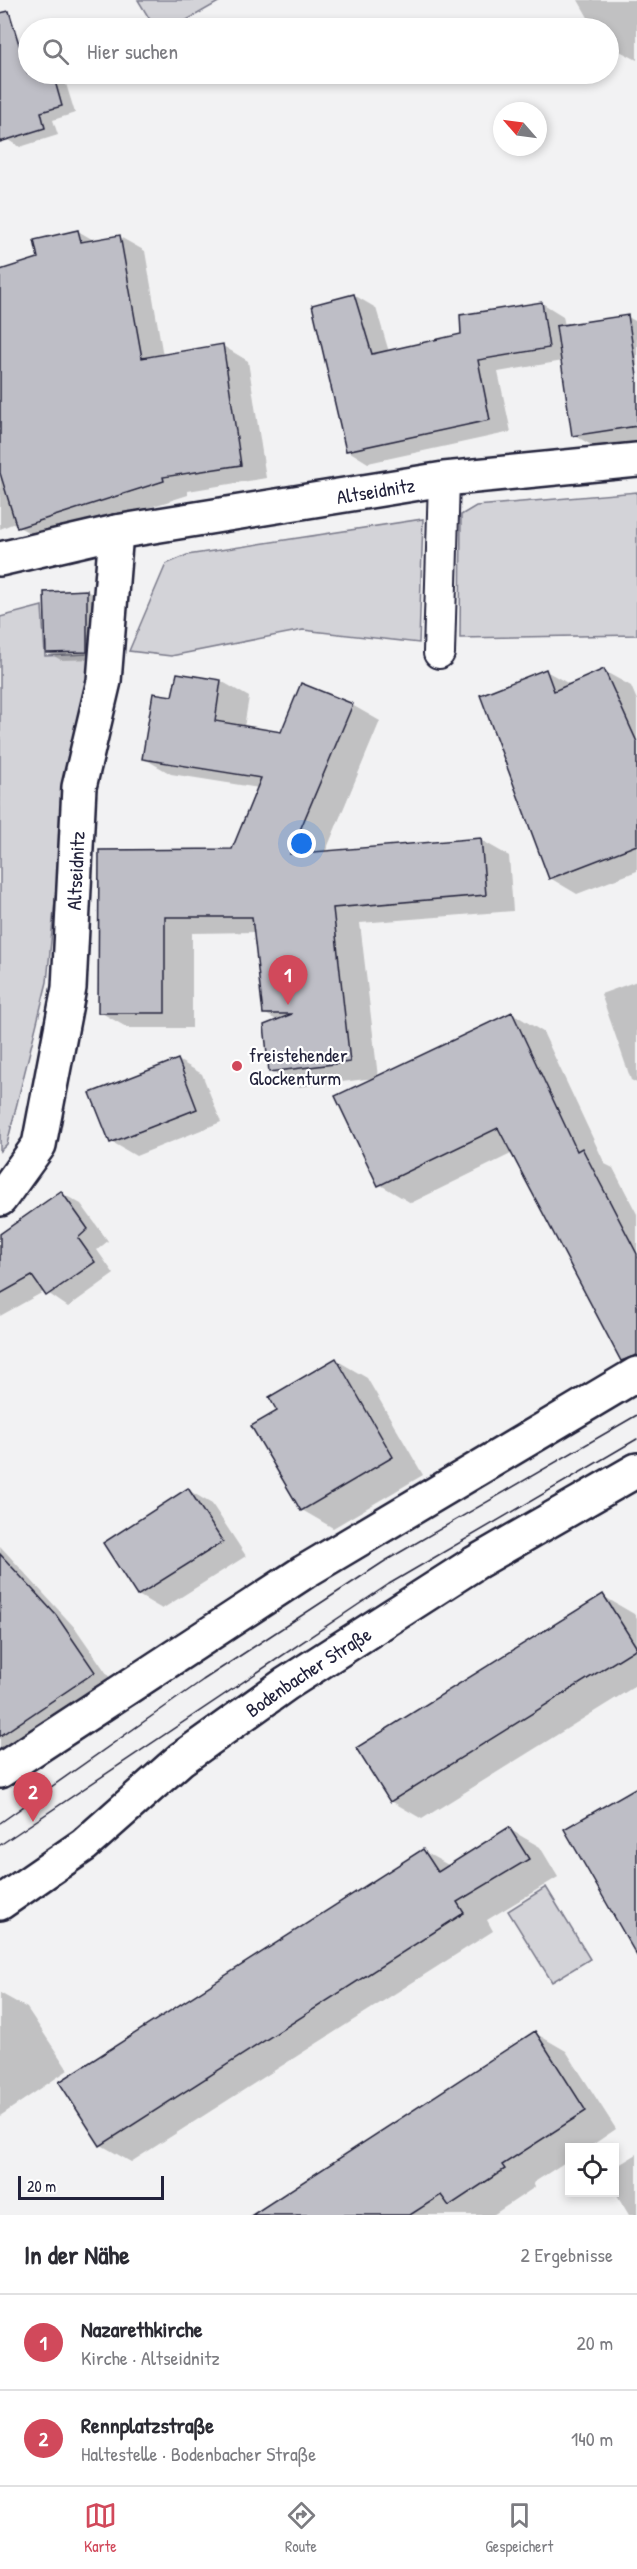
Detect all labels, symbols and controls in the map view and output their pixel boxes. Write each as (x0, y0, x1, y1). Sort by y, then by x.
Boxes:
search box (18, 18, 619, 84)
icon: search (39, 35, 72, 68)
text: Hier suchen (87, 36, 178, 66)
north arrow (493, 102, 547, 156)
street label: Altseidnitz (334, 470, 417, 510)
your location (287, 829, 316, 858)
street label: Altseidnitz (59, 830, 90, 911)
pin: 1 (268, 956, 308, 1005)
place label: freistehender Glockenturm (249, 1041, 348, 1091)
marker: freistehender Glockenturm (230, 1059, 244, 1073)
street label: Bodenbacher Straße (239, 1620, 376, 1723)
pin: 2 (14, 1772, 52, 1822)
map controls (565, 2143, 619, 2197)
button: locate (565, 2143, 619, 2197)
scale bar (18, 2173, 164, 2200)
text: 20 m (27, 2175, 56, 2197)
text: In der Nähe (24, 2237, 130, 2272)
text: 2 Ergebnisse (521, 2241, 613, 2268)
text: Nazarethkirche (81, 2314, 202, 2344)
text: 1 (40, 2329, 47, 2356)
text: 20 m (576, 2329, 613, 2356)
text: Kirche · Altseidnitz (81, 2344, 220, 2371)
text: Rennplatzstraße (81, 2410, 214, 2440)
text: 2 (39, 2425, 48, 2452)
text: 140 m (571, 2425, 613, 2452)
text: Haltestelle · Bodenbacher Straße (81, 2440, 316, 2467)
tab: Karte (84, 2499, 117, 2557)
tab: Route (285, 2499, 318, 2557)
tab: Gespeichert (485, 2499, 553, 2557)

